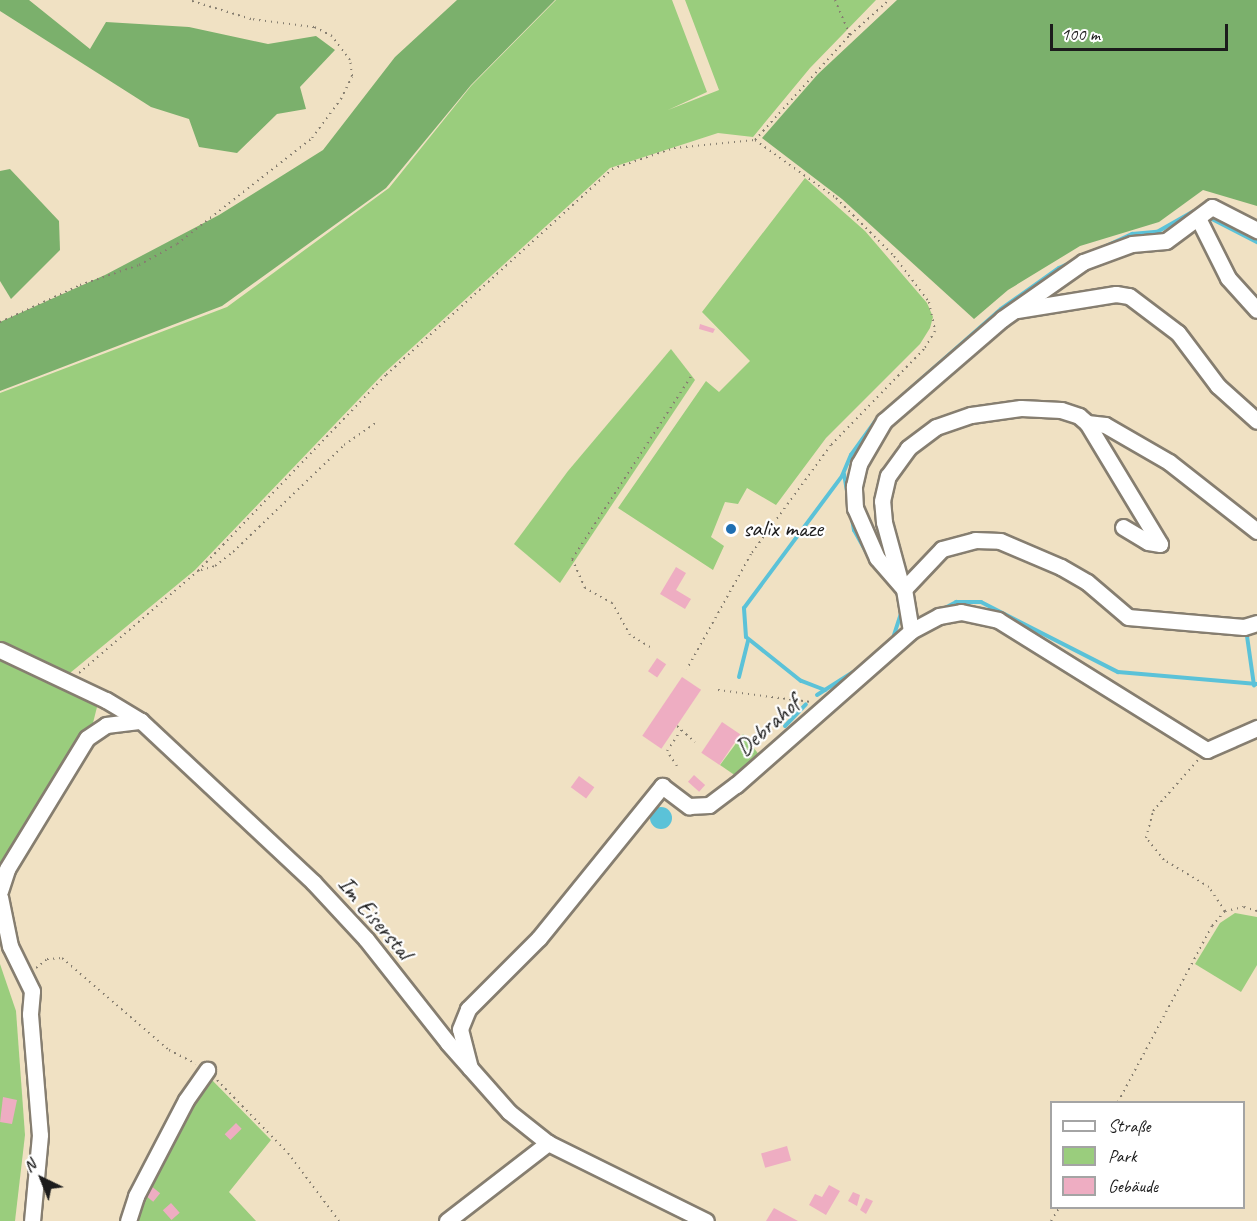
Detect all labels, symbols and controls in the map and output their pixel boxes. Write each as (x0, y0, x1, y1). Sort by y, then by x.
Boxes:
scale bar (1053, 12, 1232, 50)
text: 100 m (1061, 23, 1100, 45)
place label: salix maze (743, 515, 824, 543)
marker: salix maze (724, 522, 738, 536)
street label: Debrahof (730, 690, 806, 762)
street label: Im Eiserstal (331, 871, 419, 965)
legend (1050, 1101, 1245, 1209)
text: Straße (1108, 1115, 1150, 1137)
text: Park (1108, 1145, 1137, 1167)
north arrow (12, 1149, 72, 1209)
text: N (19, 1155, 40, 1177)
text: Gebäude (1108, 1175, 1158, 1197)

